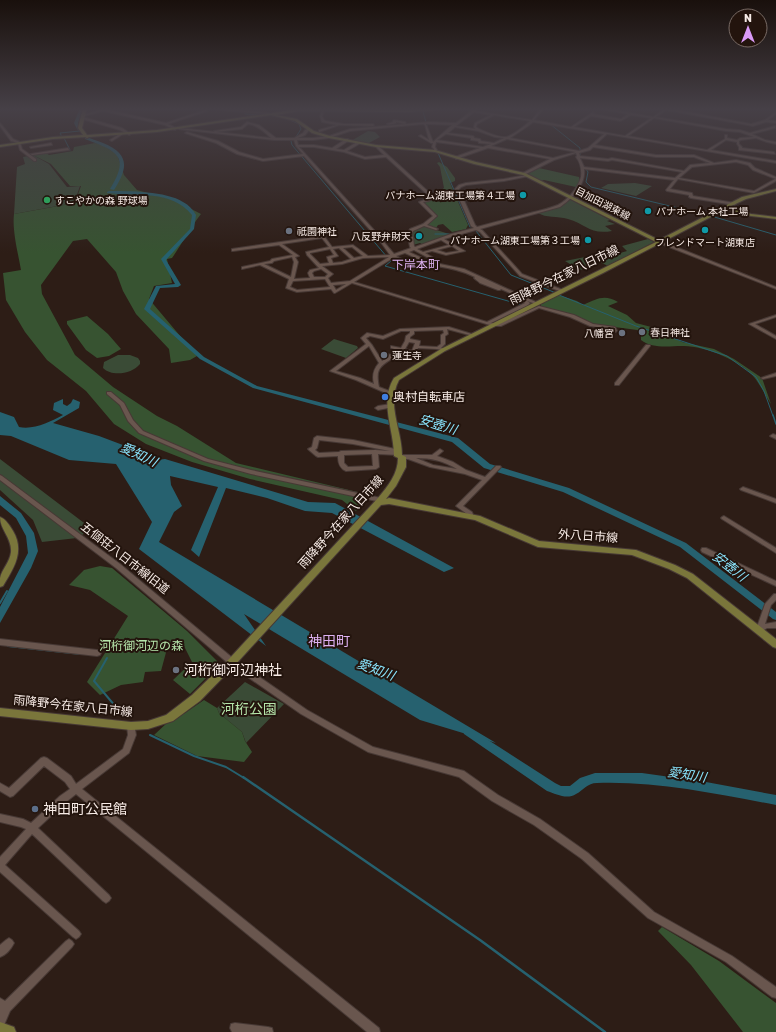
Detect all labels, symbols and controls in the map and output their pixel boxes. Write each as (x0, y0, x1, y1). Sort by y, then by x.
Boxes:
north arrow (728, 8, 768, 48)
text: N (744, 12, 752, 25)
street label: 目加田湖東線 (573, 185, 632, 223)
place label: パナホーム湖東工場第４工場 (385, 190, 515, 202)
marker: パナホーム湖東工場第４工場 (518, 190, 528, 200)
marker: すこやかの森 野球場 (42, 195, 52, 205)
place label: すこやかの森 野球場 (55, 195, 147, 207)
marker: パナホーム 本社工場 (643, 206, 653, 216)
place label: パナホーム 本社工場 (656, 206, 748, 218)
marker: フレンドマート湖東店 (700, 225, 710, 235)
marker: 祇園神社 (284, 226, 294, 236)
place label: 祇園神社 (297, 226, 337, 238)
place label: 八反野弁財天 (351, 231, 411, 243)
marker: 八反野弁財天 (414, 231, 424, 241)
place label: パナホーム湖東工場第３工場 (450, 235, 580, 247)
marker: パナホーム湖東工場第３工場 (583, 235, 593, 245)
place label: フレンドマート湖東店 (655, 237, 755, 249)
street label: 雨降野今在家八日市線 (507, 242, 621, 308)
district label: 下岸本町 (392, 258, 440, 272)
marker: 春日神社 (637, 327, 647, 337)
place label: 春日神社 (650, 327, 690, 339)
place label: 八幡宮 (584, 328, 614, 340)
marker: 八幡宮 (617, 328, 627, 338)
marker: 蓮生寺 (379, 350, 389, 360)
place label: 蓮生寺 (392, 350, 422, 362)
place label: 奥村自転車店 (393, 390, 465, 404)
marker: 奥村自転車店 (380, 392, 390, 402)
water label: 安壺川 (417, 412, 461, 438)
water label: 愛知川 (118, 439, 161, 470)
street label: 雨降野今在家八日市線 (296, 473, 386, 571)
street label: 五個荘八日市線旧道 (78, 519, 172, 597)
street label: 外八日市線 (558, 527, 618, 545)
water label: 安壺川 (710, 548, 751, 586)
district label: 神田町 (308, 633, 350, 650)
park label: 河桁御河辺の森 (99, 639, 183, 653)
water label: 愛知川 (355, 656, 399, 684)
place label: 河桁御河辺神社 (184, 662, 282, 679)
marker: 河桁御河辺神社 (171, 665, 181, 675)
street label: 雨降野今在家八日市線 (13, 693, 133, 719)
park label: 河桁公園 (221, 701, 277, 718)
water label: 愛知川 (666, 764, 709, 785)
place label: 神田町公民館 (43, 801, 127, 818)
marker: 神田町公民館 (30, 804, 40, 814)

